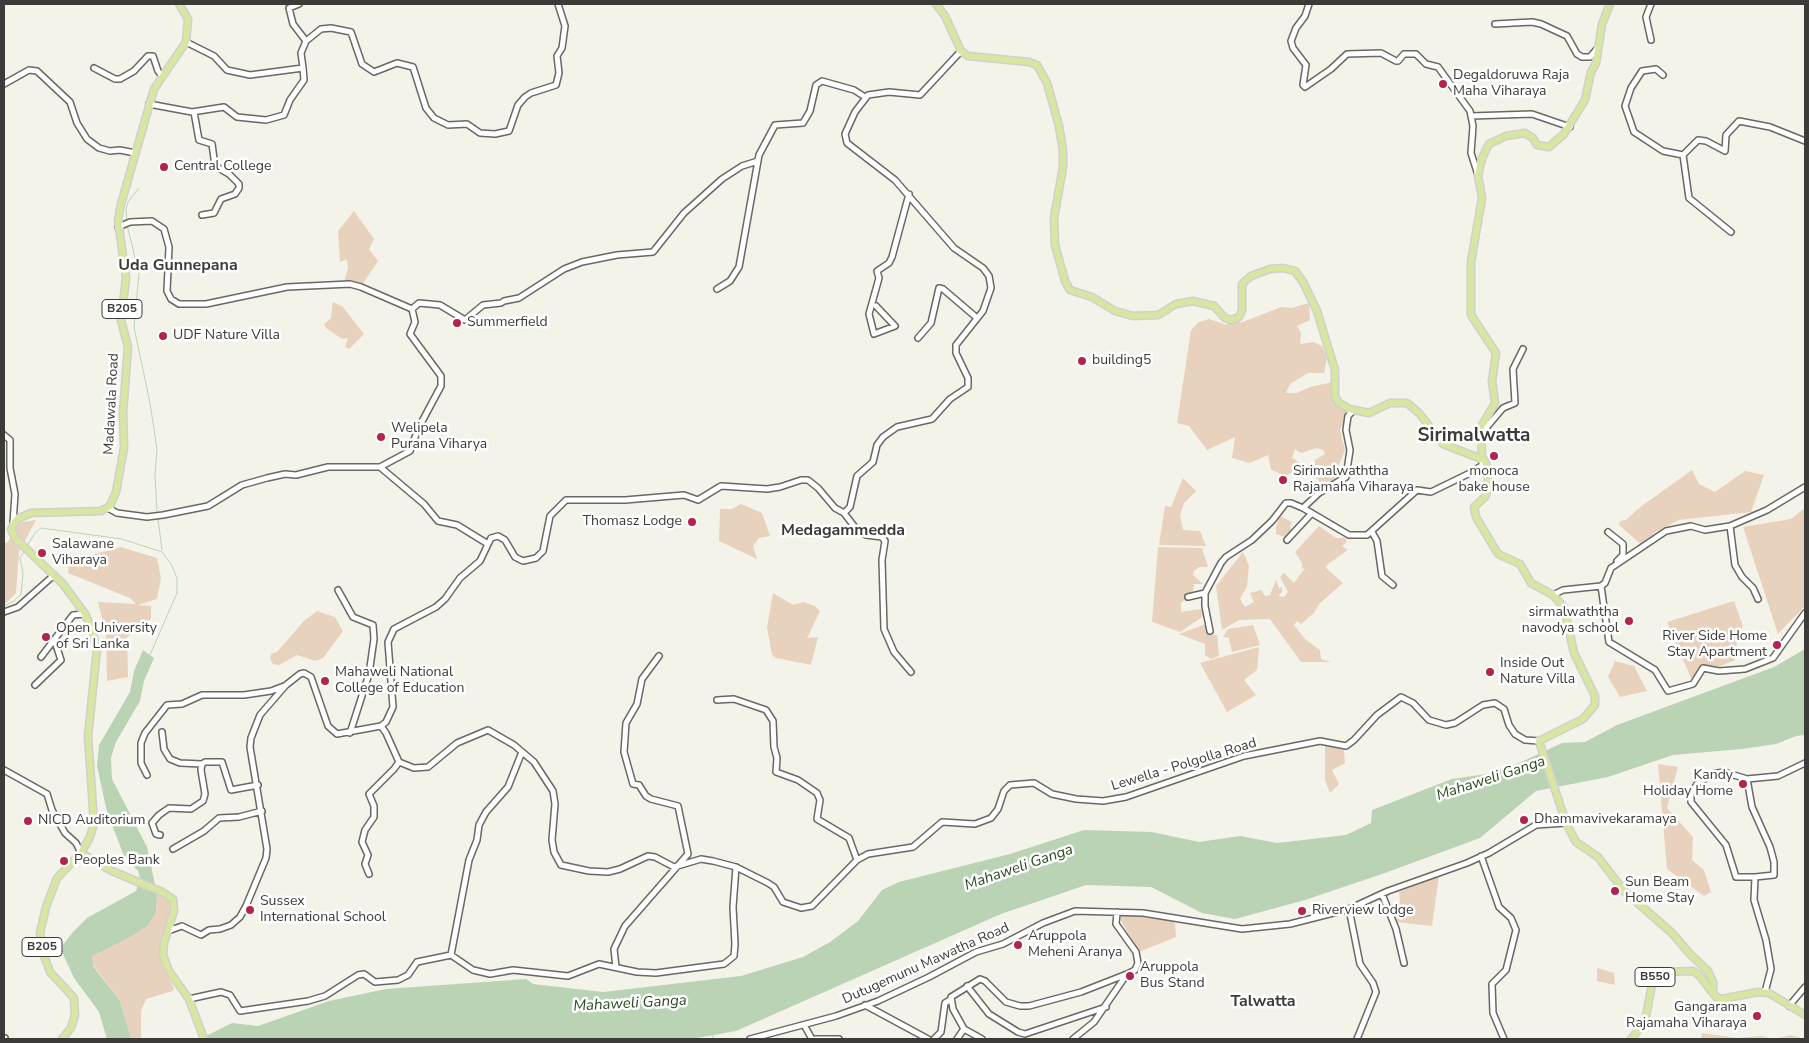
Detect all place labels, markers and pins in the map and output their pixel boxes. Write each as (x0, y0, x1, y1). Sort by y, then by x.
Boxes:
place label: Degaldoruwa Raja Maha Viharaya (1453, 68, 1569, 100)
marker: Degaldoruwa Raja Maha Viharaya (1437, 78, 1449, 90)
place label: Central College (174, 159, 271, 175)
marker: Central College (158, 161, 170, 173)
place label: Summerfield (467, 315, 548, 331)
marker: Summerfield (451, 317, 463, 329)
place label: UDF Nature Villa (173, 328, 280, 344)
marker: UDF Nature Villa (157, 330, 169, 342)
place label: building5 (1092, 353, 1151, 369)
marker: building5 (1076, 355, 1088, 367)
place label: Welipela Purana Viharya (391, 421, 487, 454)
marker: Welipela Purana Viharya (375, 431, 387, 443)
marker: monoca bake house (1488, 450, 1500, 462)
place label: Sirimalwaththa Rajamaha Viharaya (1293, 464, 1414, 497)
place label: monoca bake house (1458, 464, 1530, 497)
marker: Sirimalwaththa Rajamaha Viharaya (1277, 474, 1289, 486)
place label: Thomasz Lodge (583, 514, 682, 530)
marker: Thomasz Lodge (686, 516, 698, 528)
place label: Salawane Viharaya (52, 537, 114, 570)
marker: Salawane Viharaya (36, 547, 48, 559)
place label: sirmalwaththa navodya school (1522, 605, 1619, 638)
marker: sirmalwaththa navodya school (1623, 615, 1635, 627)
place label: Open University of Sri Lanka (56, 621, 157, 654)
place label: River Side Home Stay Apartment (1662, 629, 1767, 662)
marker: Open University of Sri Lanka (40, 631, 52, 643)
marker: River Side Home Stay Apartment (1771, 639, 1783, 651)
place label: Inside Out Nature Villa (1500, 656, 1575, 689)
place label: Mahaweli National College of Education (335, 665, 464, 698)
marker: Inside Out Nature Villa (1484, 666, 1496, 678)
marker: Mahaweli National College of Education (319, 675, 331, 687)
place label: Kandy Holiday Home (1643, 768, 1733, 800)
marker: Kandy Holiday Home (1737, 778, 1749, 790)
place label: Dhammavivekaramaya (1534, 812, 1677, 828)
place label: NICD Auditorium (38, 813, 146, 829)
marker: Dhammavivekaramaya (1518, 814, 1530, 826)
marker: NICD Auditorium (22, 815, 34, 827)
place label: Peoples Bank (74, 853, 160, 869)
marker: Peoples Bank (58, 855, 70, 867)
place label: Sun Beam Home Stay (1625, 875, 1694, 908)
marker: Sun Beam Home Stay (1609, 885, 1621, 897)
place label: Sussex International School (260, 894, 386, 926)
place label: Riverview lodge (1312, 903, 1413, 919)
marker: Sussex International School (244, 904, 256, 916)
marker: Riverview lodge (1296, 905, 1308, 917)
place label: Aruppola Meheni Aranya (1028, 929, 1123, 962)
marker: Aruppola Meheni Aranya (1012, 939, 1024, 951)
place label: Aruppola Bus Stand (1140, 960, 1205, 992)
marker: Aruppola Bus Stand (1124, 970, 1136, 982)
place label: Gangarama Rajamaha Viharaya (1626, 1000, 1747, 1032)
marker: Gangarama Rajamaha Viharaya (1751, 1010, 1763, 1022)

